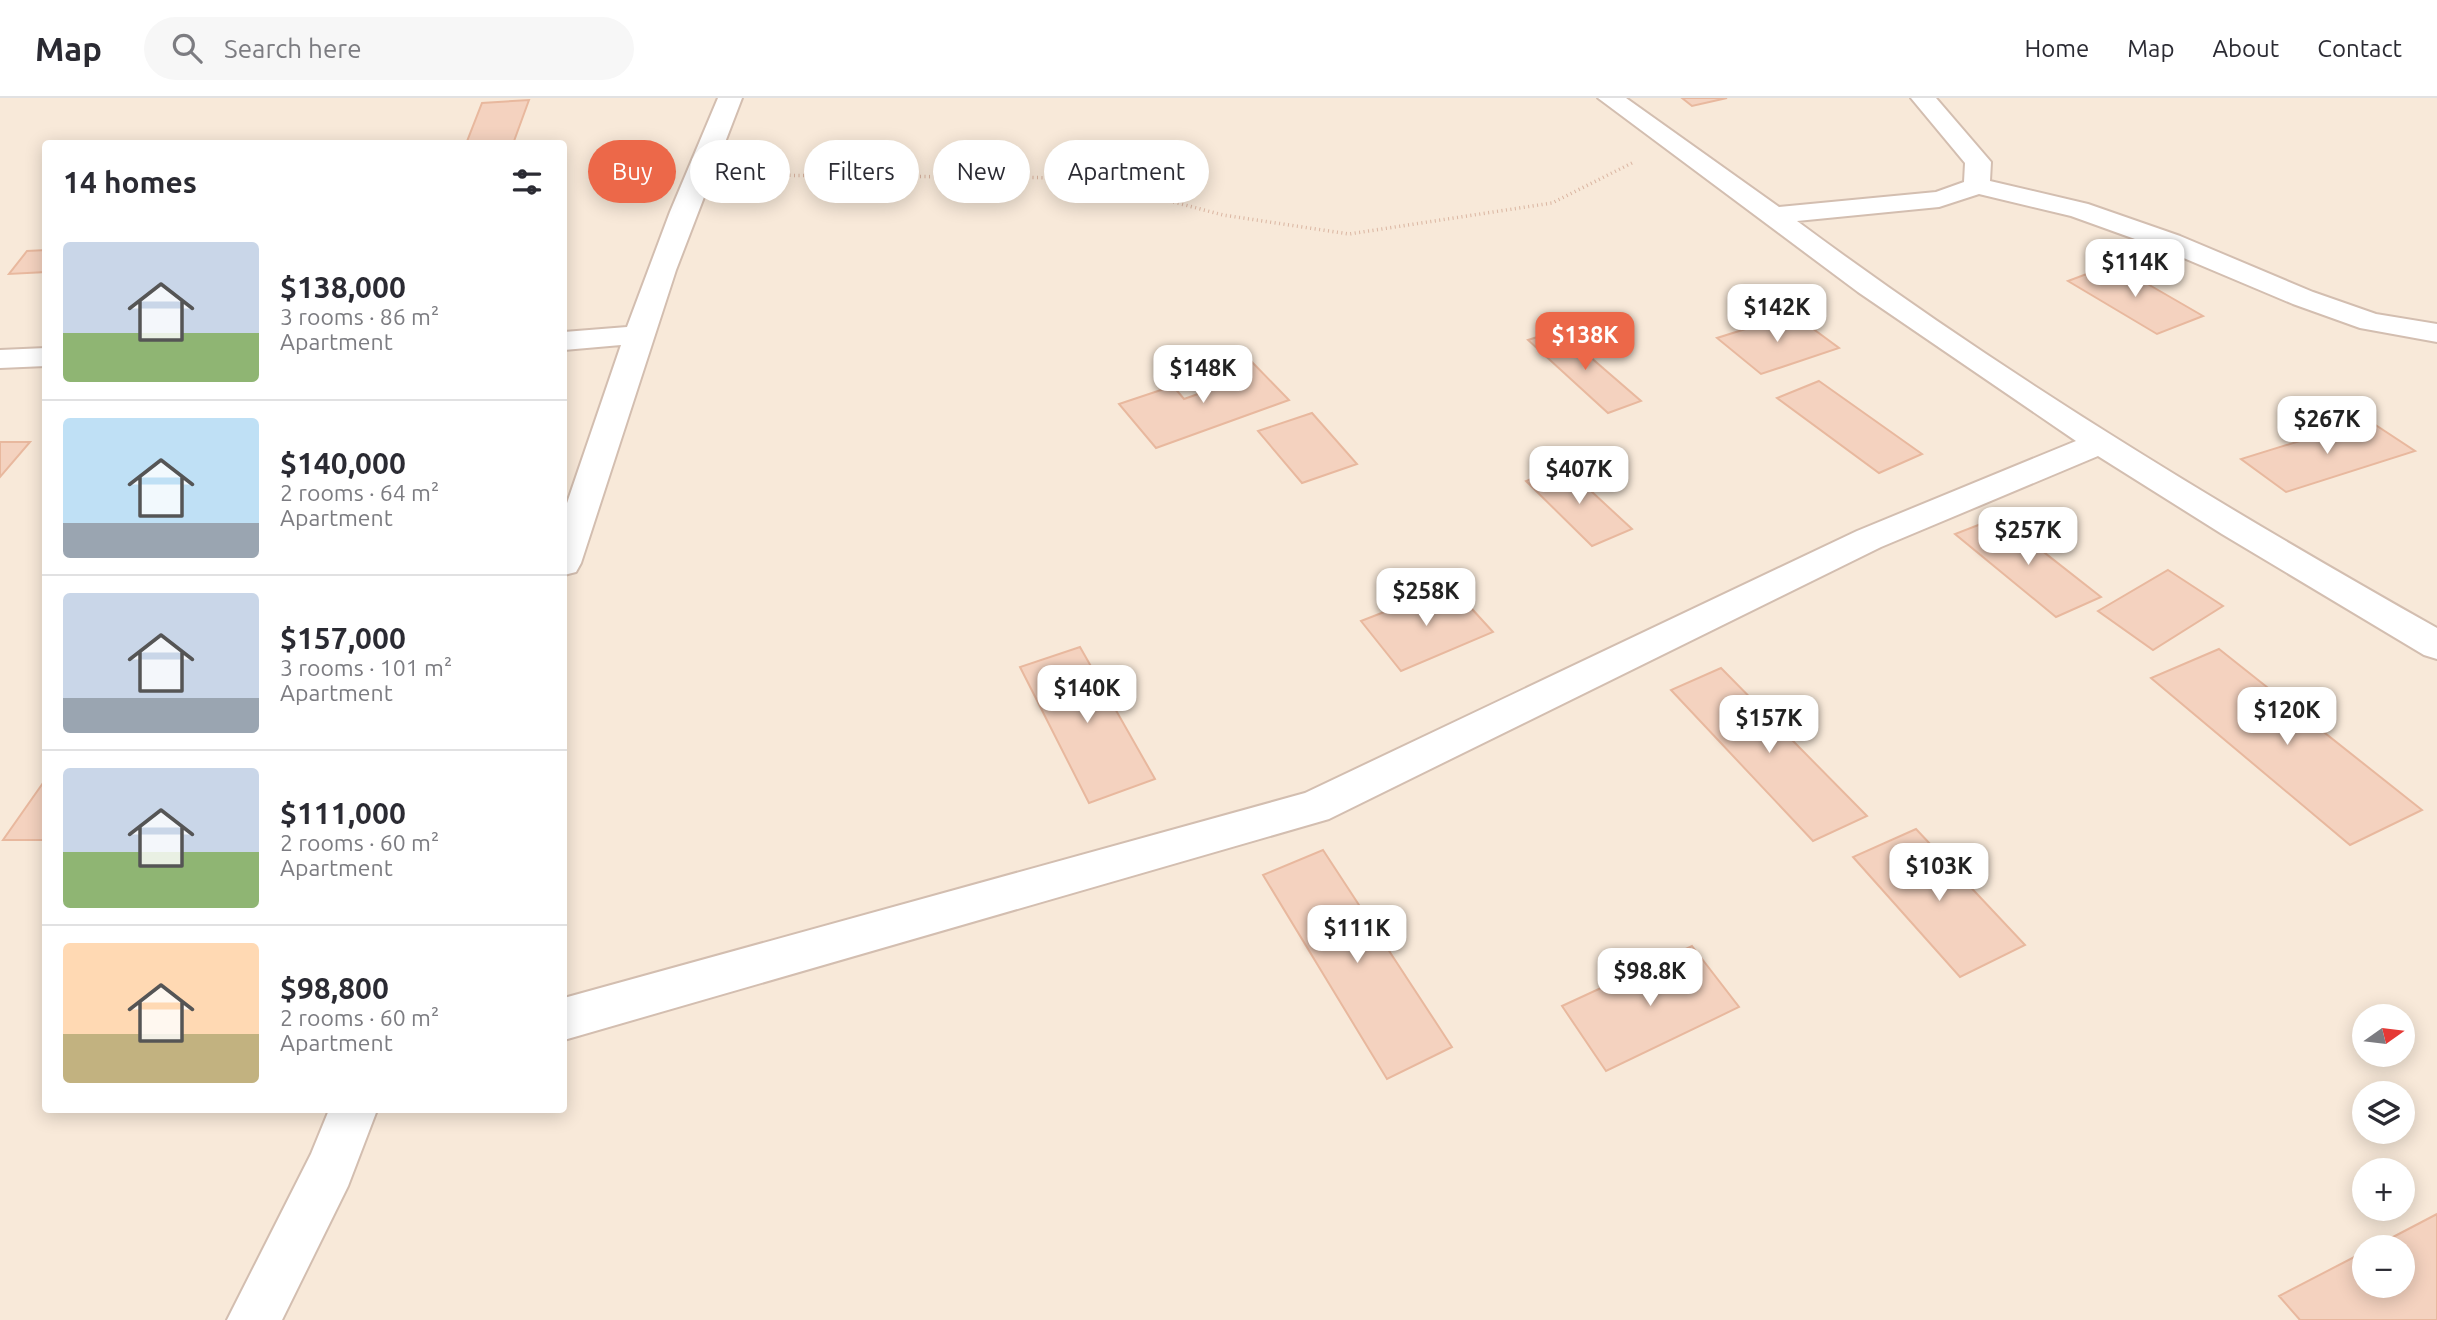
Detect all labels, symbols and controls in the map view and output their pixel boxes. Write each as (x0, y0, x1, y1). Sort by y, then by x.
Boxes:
search box (144, 17, 634, 80)
icon: search (168, 29, 206, 67)
text: Map (35, 30, 102, 67)
text: Search here (224, 34, 362, 63)
text: Home (2024, 35, 2089, 62)
text: Map (2127, 35, 2174, 62)
text: About (2212, 35, 2279, 62)
text: Contact (2317, 35, 2402, 62)
chip: Buy (588, 140, 676, 203)
chip: Rent (690, 140, 790, 203)
chip: Filters (804, 140, 919, 203)
chip: New (933, 140, 1030, 203)
chip: Apartment (1044, 140, 1209, 203)
icon: filters (508, 163, 546, 201)
text: 14 homes (63, 165, 197, 199)
pin: $114K (2086, 240, 2184, 299)
text: $114K (2101, 249, 2169, 274)
icon: home (119, 270, 203, 354)
text: $138,000 (280, 270, 406, 304)
pin: $142K (1728, 285, 1826, 344)
text: $142K (1743, 294, 1811, 319)
text: 3 rooms · 86 m² (280, 304, 439, 329)
pin: $138K (1536, 313, 1634, 372)
text: $138K (1551, 322, 1619, 347)
text: Apartment (280, 329, 393, 354)
pin: $148K (1154, 345, 1252, 405)
text: $148K (1169, 355, 1237, 380)
pin: $267K (2278, 396, 2376, 456)
text: $267K (2293, 406, 2361, 431)
icon: home (119, 446, 203, 530)
text: $140,000 (280, 446, 406, 480)
pin: $407K (1530, 446, 1628, 506)
text: $407K (1545, 456, 1613, 481)
text: 2 rooms · 64 m² (280, 480, 439, 505)
text: Apartment (280, 505, 393, 530)
pin: $257K (1979, 508, 2077, 567)
text: $257K (1994, 517, 2062, 542)
pin: $258K (1377, 568, 1475, 628)
text: $258K (1392, 578, 1460, 603)
icon: home (119, 621, 203, 705)
text: $157,000 (280, 621, 406, 655)
text: 3 rooms · 101 m² (280, 655, 452, 680)
pin: $140K (1038, 666, 1136, 725)
text: $140K (1053, 675, 1121, 700)
text: Apartment (280, 680, 393, 705)
pin: $120K (2238, 688, 2336, 747)
pin: $157K (1720, 696, 1818, 755)
text: $120K (2253, 697, 2321, 722)
text: $157K (1735, 705, 1803, 730)
icon: home (119, 796, 203, 880)
text: $111,000 (280, 796, 406, 830)
text: 2 rooms · 60 m² (280, 830, 439, 855)
pin: $103K (1890, 844, 1988, 903)
text: $103K (1905, 853, 1973, 878)
text: Apartment (280, 855, 393, 880)
pin: $111K (1308, 906, 1406, 965)
text: $111K (1323, 915, 1391, 940)
pin: $98.8K (1593, 948, 1707, 1008)
text: $98.8K (1614, 958, 1686, 983)
icon: home (119, 971, 203, 1055)
text: $98,800 (280, 971, 389, 1005)
north arrow (2352, 1004, 2415, 1068)
map controls (2352, 1004, 2415, 1298)
text: 2 rooms · 60 m² (280, 1005, 439, 1030)
text: Apartment (280, 1030, 393, 1055)
button: layers (2352, 1081, 2415, 1144)
button: + (2352, 1158, 2415, 1221)
button: − (2352, 1235, 2415, 1298)

